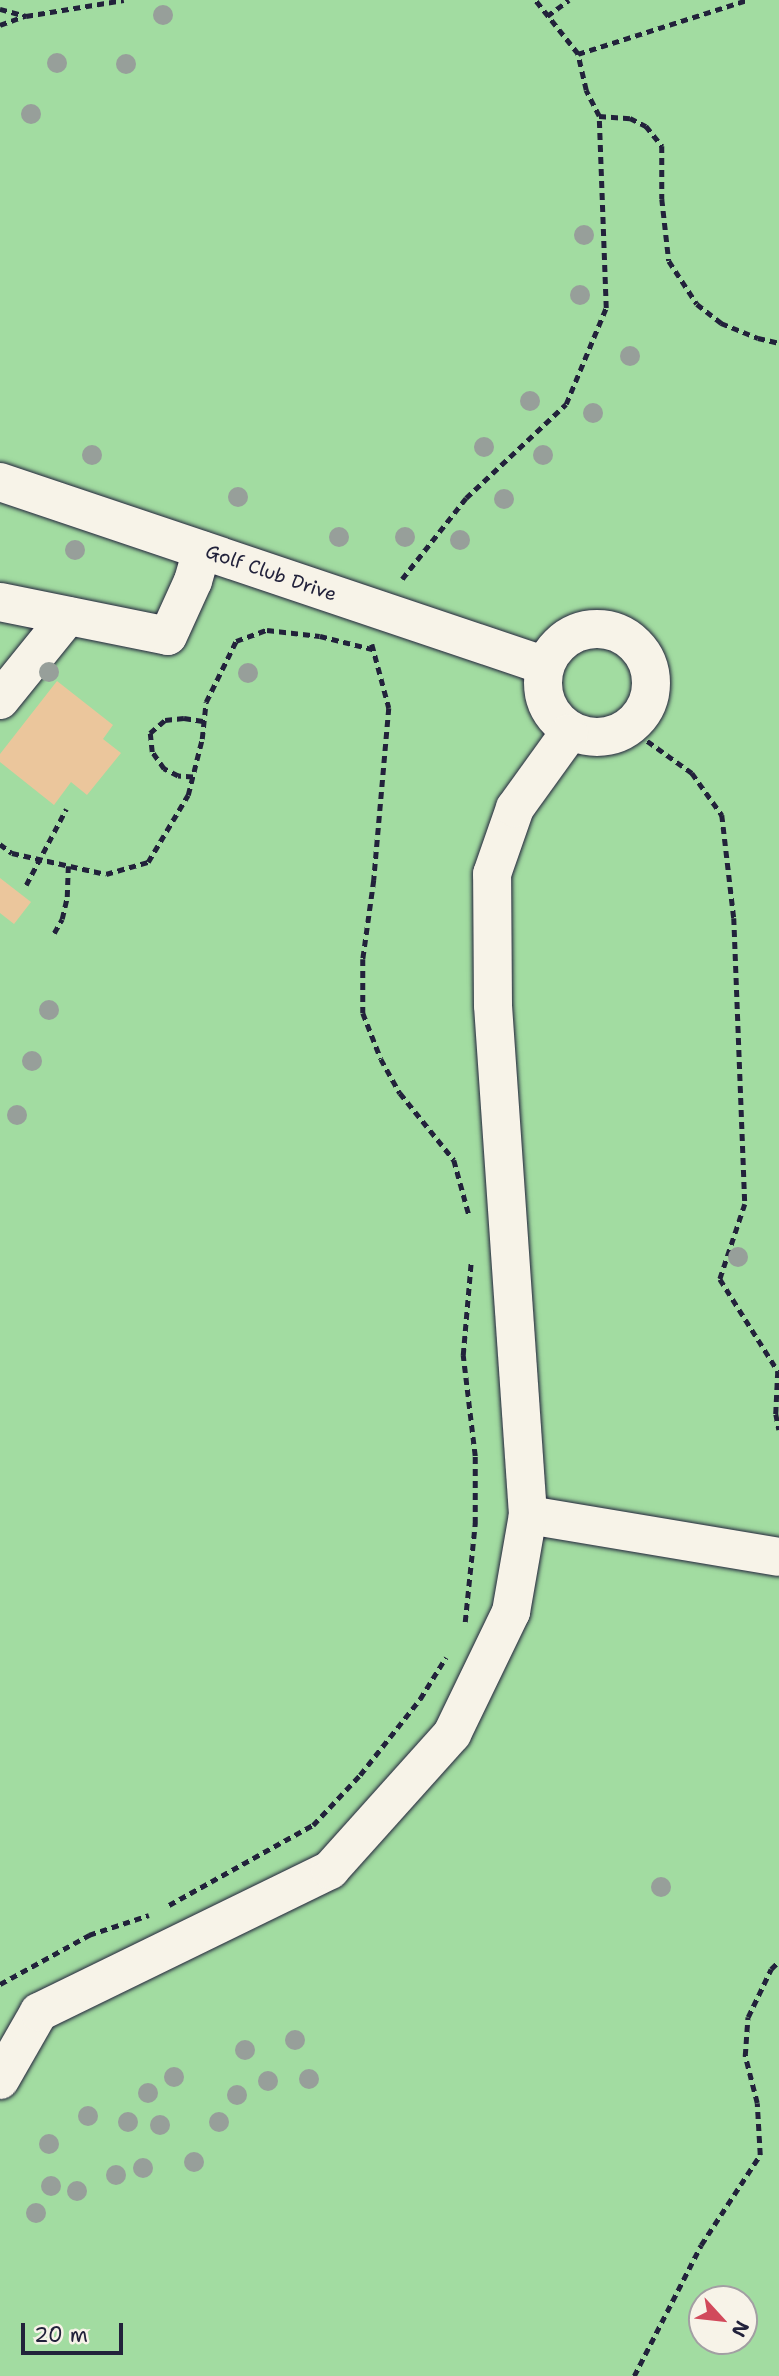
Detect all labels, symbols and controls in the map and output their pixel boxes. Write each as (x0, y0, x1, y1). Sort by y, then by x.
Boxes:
street label: Golf Club Drive (202, 540, 340, 606)
north arrow (688, 2285, 758, 2355)
scale bar (24, 2310, 126, 2354)
text: N (726, 2316, 755, 2341)
text: 20 m (34, 2321, 88, 2349)

